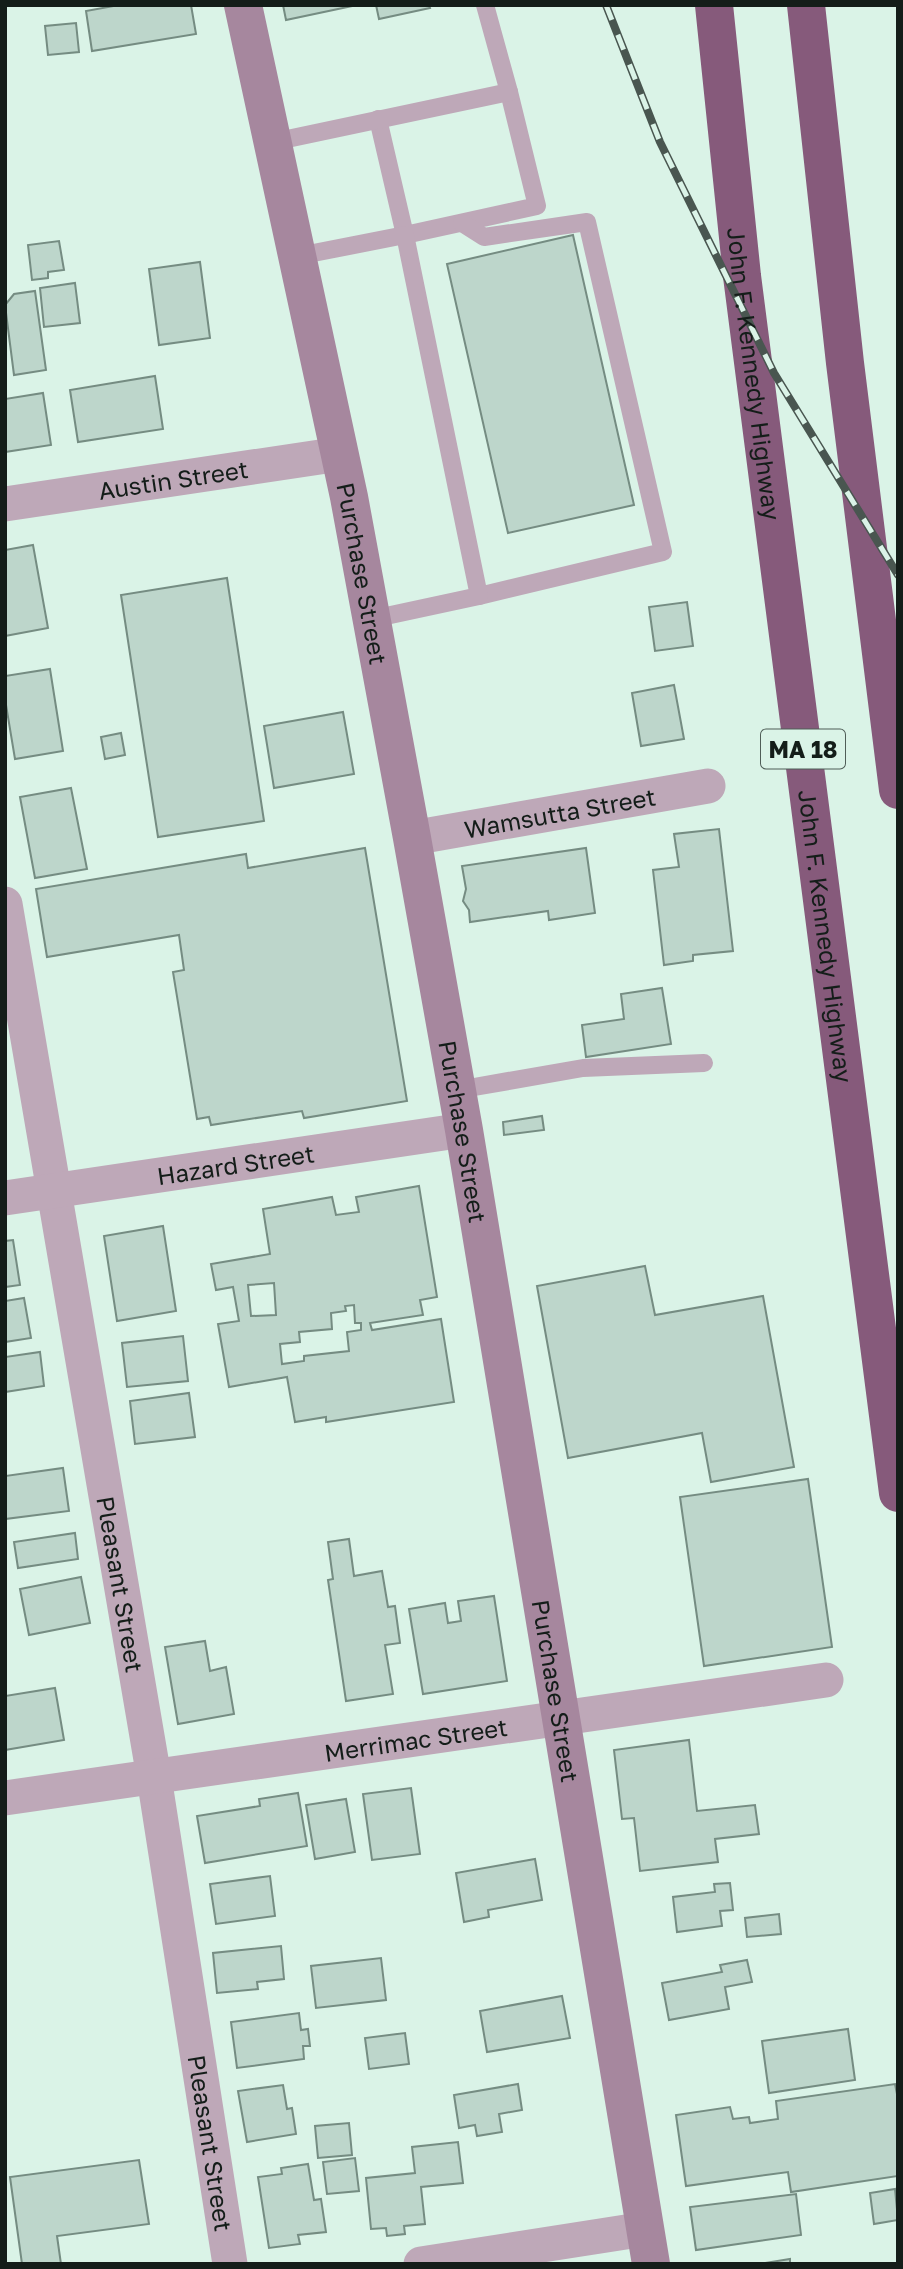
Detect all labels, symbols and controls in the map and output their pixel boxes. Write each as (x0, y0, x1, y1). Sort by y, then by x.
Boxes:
street label: John F. Kennedy Highway (723, 226, 788, 522)
street label: Austin Street (96, 453, 250, 504)
street label: Purchase Street (332, 480, 394, 667)
road number: MA 18 (761, 730, 845, 768)
street label: Wamsutta Street (462, 781, 658, 843)
street label: John F. Kennedy Highway (793, 788, 860, 1084)
street label: Purchase Street (434, 1038, 494, 1225)
street label: Hazard Street (155, 1138, 316, 1190)
street label: Pleasant Street (92, 1494, 150, 1674)
street label: Purchase Street (527, 1597, 586, 1784)
street label: Merrimac Street (322, 1711, 509, 1766)
street label: Pleasant Street (183, 2053, 239, 2233)

